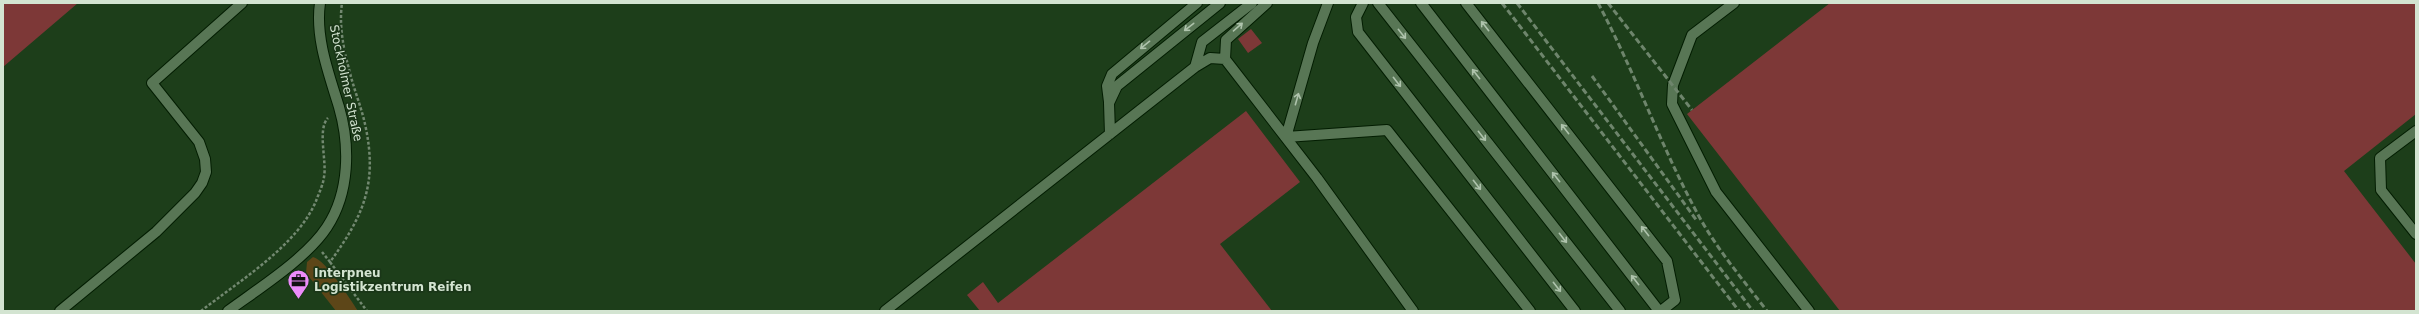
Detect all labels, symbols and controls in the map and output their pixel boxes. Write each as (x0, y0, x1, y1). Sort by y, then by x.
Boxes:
one-way arrow (1480, 21, 1489, 32)
street label: Stockholmer Straße (327, 23, 365, 143)
one-way arrow (1184, 23, 1195, 32)
one-way arrow (1233, 23, 1243, 32)
one-way arrow (1397, 29, 1406, 40)
one-way arrow (1139, 41, 1150, 50)
one-way arrow (1472, 69, 1480, 80)
one-way arrow (1393, 77, 1402, 88)
one-way arrow (1294, 93, 1301, 106)
one-way arrow (1560, 123, 1569, 134)
one-way arrow (1478, 131, 1486, 142)
one-way arrow (1551, 172, 1560, 183)
one-way arrow (1473, 179, 1482, 190)
one-way arrow (1640, 226, 1649, 237)
one-way arrow (1558, 233, 1567, 244)
place label: Interpneu Logistikzentrum Reifen (314, 266, 472, 294)
office icon: Interpneu Logistikzentrum Reifen (286, 267, 312, 300)
one-way arrow (1631, 275, 1639, 286)
one-way arrow (1553, 282, 1561, 293)

